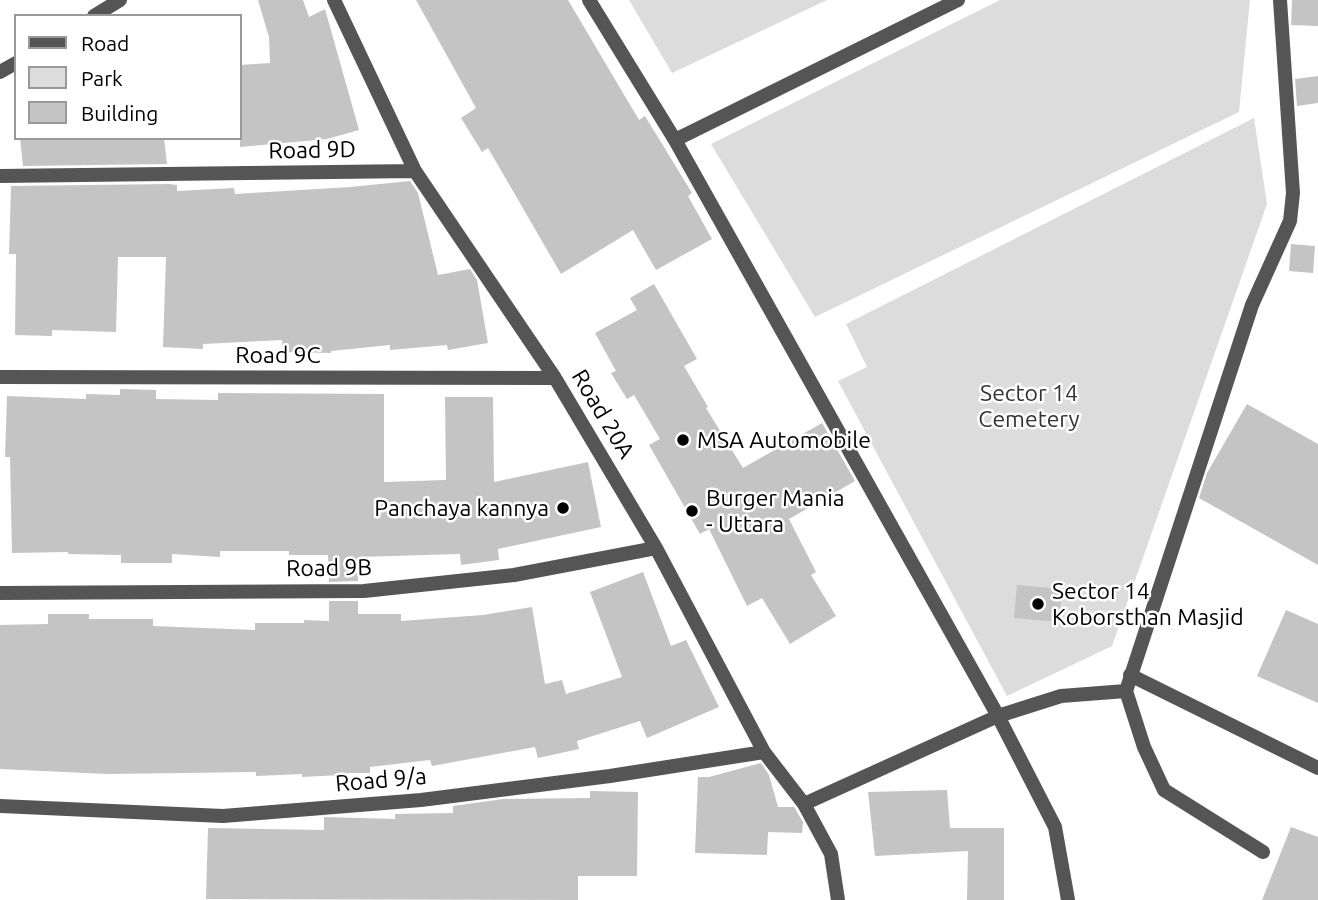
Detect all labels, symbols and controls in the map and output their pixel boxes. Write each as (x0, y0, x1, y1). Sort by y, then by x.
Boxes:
legend (14, 14, 242, 140)
text: Road (81, 31, 129, 55)
text: Park (81, 66, 123, 90)
text: Building (81, 101, 158, 125)
street label: Road 9D (268, 135, 356, 165)
street label: Road 9C (235, 341, 321, 369)
street label: Road 20A (566, 364, 640, 464)
park label: Sector 14 Cemetery (978, 379, 1080, 433)
place label: MSA Automobile (697, 426, 871, 454)
marker: MSA Automobile (675, 432, 691, 448)
place label: Burger Mania - Uttara (706, 484, 845, 538)
place label: Panchaya kannya (374, 494, 549, 522)
marker: Panchaya kannya (555, 500, 571, 516)
marker: Burger Mania - Uttara (684, 503, 700, 519)
street label: Road 9B (286, 553, 372, 583)
place label: Sector 14 Koborsthan Masjid (1052, 577, 1244, 631)
marker: Sector 14 Koborsthan Masjid (1030, 596, 1046, 612)
street label: Road 9/a (334, 762, 428, 798)

